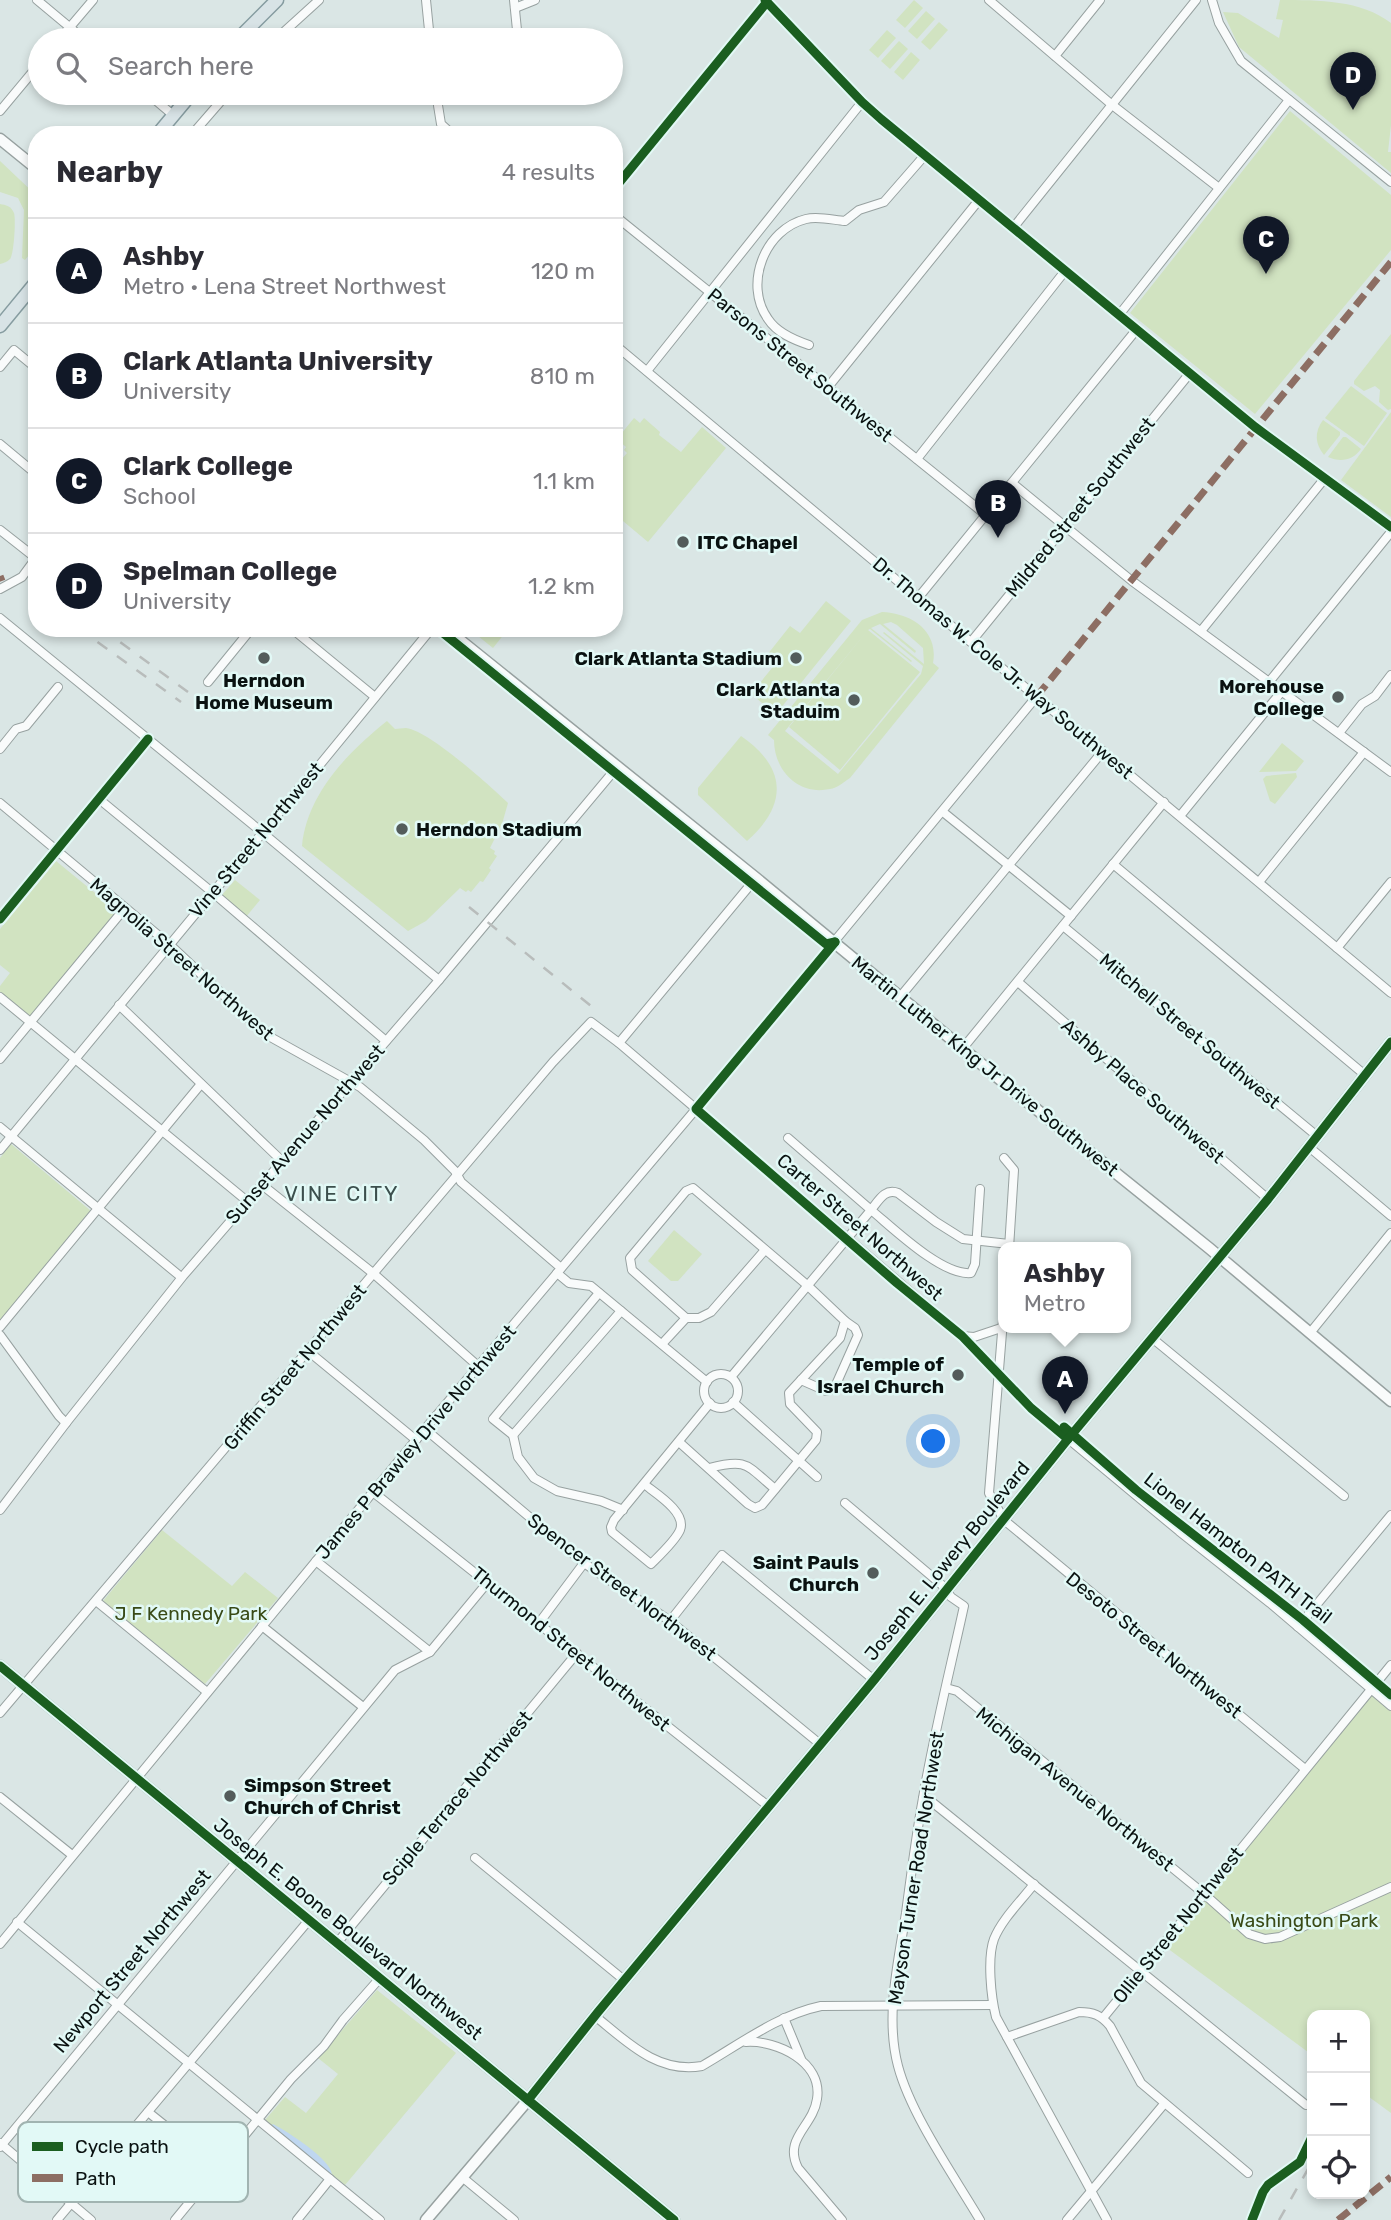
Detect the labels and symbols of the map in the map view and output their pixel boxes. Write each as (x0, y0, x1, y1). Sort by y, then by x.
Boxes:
pin: D (1330, 52, 1376, 110)
pin: C (1243, 216, 1289, 274)
street label: Parsons Street Southwest (703, 283, 898, 447)
street label: Mildred Street Southwest (1000, 412, 1160, 602)
pin: B (975, 480, 1021, 538)
place label: ITC Chapel (697, 531, 798, 554)
marker: ITC Chapel (675, 534, 691, 550)
street label: Dr. Thomas W. Cole Jr. Way Southwest (868, 552, 1138, 784)
place label: Clark Atlanta Stadium (574, 647, 782, 670)
marker: Herndon Home Museum (256, 650, 272, 666)
marker: Clark Atlanta Stadium (788, 650, 804, 666)
place label: Herndon Home Museum (195, 669, 333, 714)
place label: Morehouse College (1219, 675, 1324, 720)
place label: Clark Atlanta Staduim (716, 678, 840, 723)
marker: Morehouse College (1330, 689, 1346, 705)
marker: Clark Atlanta Staduim (846, 692, 862, 708)
street label: Vine Street Northwest (184, 757, 328, 923)
place label: Herndon Stadium (416, 818, 582, 841)
marker: Herndon Stadium (394, 821, 410, 837)
street label: Magnolia Street Northwest (85, 873, 279, 1046)
street label: Mitchell Street Southwest (1095, 949, 1286, 1114)
street label: Martin Luther King Jr Drive Southwest (847, 951, 1124, 1181)
street label: Ashby Place Southwest (1057, 1014, 1230, 1168)
street label: Sunset Avenue Northwest (221, 1039, 390, 1229)
street label: Carter Street Northwest (772, 1149, 948, 1306)
district label: VINE CITY (284, 1181, 400, 1206)
street label: Griffin Street Northwest (219, 1279, 372, 1455)
street label: James P Brawley Drive Northwest (311, 1320, 521, 1564)
place label: Temple of Israel Church (817, 1353, 945, 1398)
pin: A (1042, 1356, 1088, 1414)
marker: Temple of Israel Church (950, 1367, 966, 1383)
your location (916, 1424, 950, 1458)
street label: Joseph E. Lowery Boulevard (860, 1457, 1034, 1665)
street label: Lionel Hampton PATH Trail (1139, 1468, 1337, 1628)
street label: Spencer Street Northwest (523, 1508, 721, 1666)
place label: Saint Pauls Church (753, 1551, 859, 1596)
street label: Thurmond Street Northwest (467, 1562, 675, 1737)
marker: Saint Pauls Church (865, 1565, 881, 1581)
street label: Desoto Street Northwest (1061, 1567, 1247, 1723)
park label: J F Kennedy Park (115, 1602, 268, 1625)
street label: Michigan Avenue Northwest (971, 1702, 1179, 1876)
street label: Sciple Terrace Northwest (377, 1706, 537, 1890)
street label: Mayson Turner Road Northwest (883, 1729, 949, 2006)
place label: Simpson Street Church of Christ (244, 1774, 401, 1819)
marker: Simpson Street Church of Christ (222, 1788, 238, 1804)
street label: Joseph E. Boone Boulevard Northwest (209, 1813, 488, 2045)
street label: Ollie Street Northwest (1108, 1842, 1248, 2008)
street label: Newport Street Northwest (48, 1864, 216, 2058)
park label: Washington Park (1230, 1909, 1378, 1932)
legend (18, 2122, 248, 2202)
text: Cycle path (75, 2135, 169, 2158)
text: Path (75, 2167, 116, 2190)

